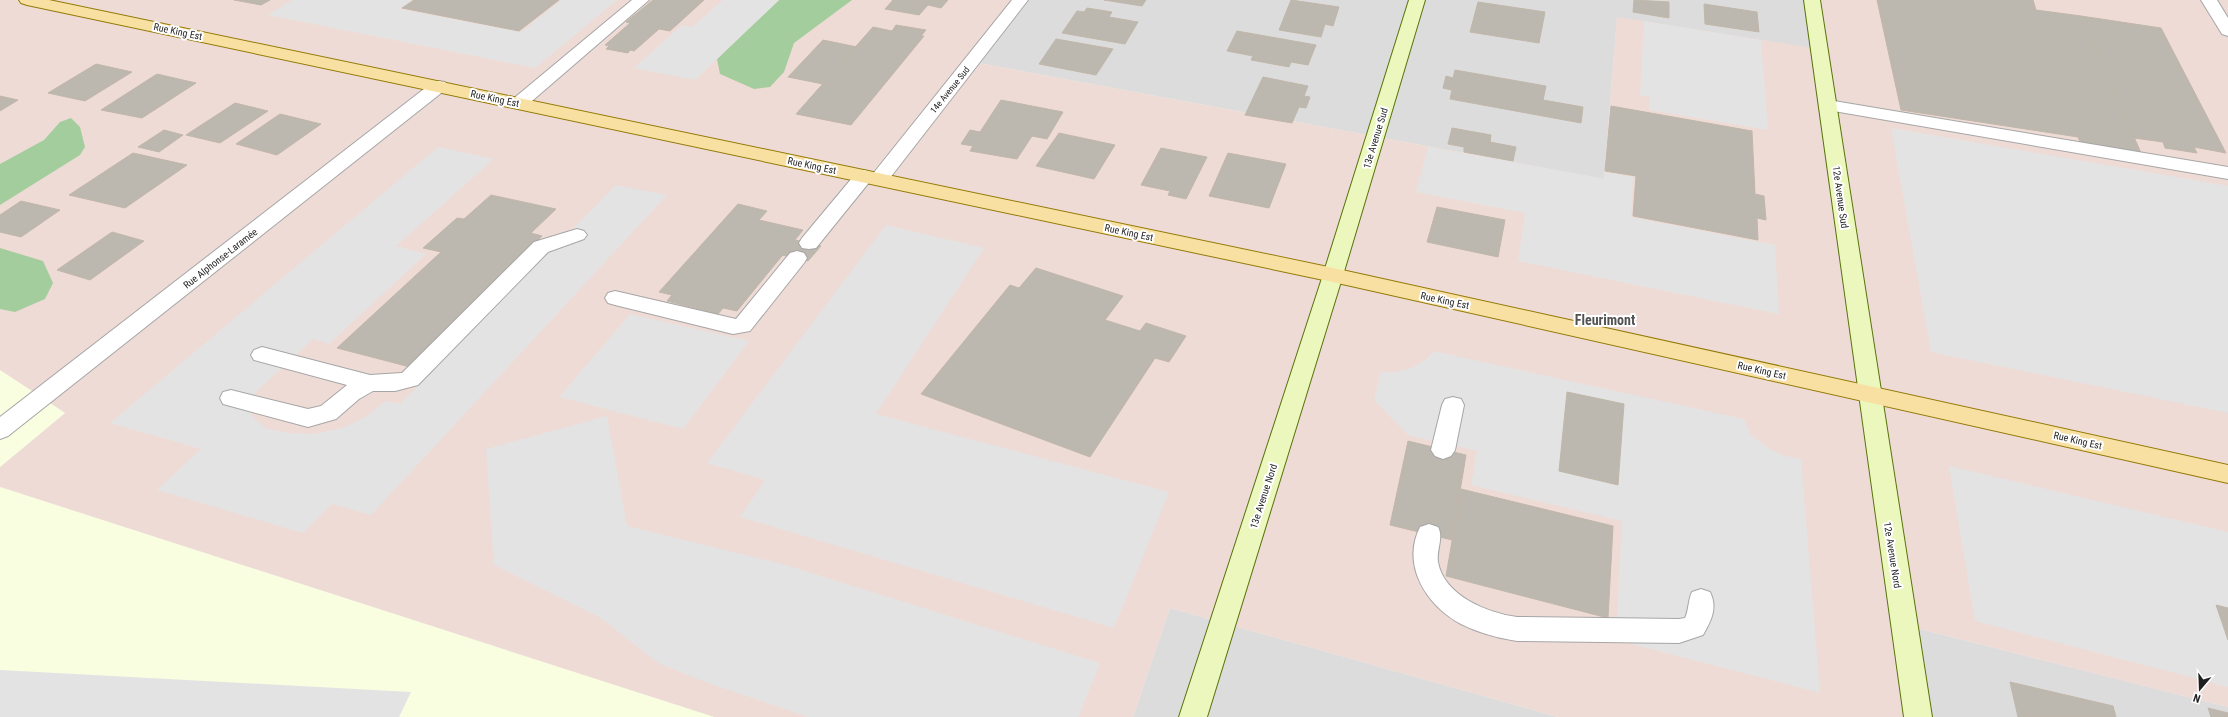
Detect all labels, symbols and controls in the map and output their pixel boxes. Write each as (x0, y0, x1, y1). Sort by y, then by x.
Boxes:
street label: Rue King Est (153, 21, 203, 42)
street label: 14e Avenue Sud (928, 65, 972, 115)
street label: Rue King Est (470, 88, 520, 109)
street label: 13e Avenue Sud (1361, 106, 1390, 170)
street label: Rue King Est (787, 155, 837, 176)
street label: 12e Avenue Sud (1831, 165, 1850, 229)
street label: Rue King Est (1104, 222, 1154, 243)
street label: Rue Alphonse-Laramée (181, 226, 260, 291)
street label: Rue King Est (1420, 290, 1470, 311)
district label: Fleurimont (1575, 312, 1635, 328)
street label: Rue King Est (1737, 360, 1787, 381)
street label: Rue King Est (2053, 430, 2103, 451)
street label: 13e Avenue Nord (1248, 463, 1279, 530)
street label: 12e Avenue Nord (1882, 521, 1903, 589)
north arrow (2180, 669, 2220, 709)
text: N (2191, 691, 2202, 705)

